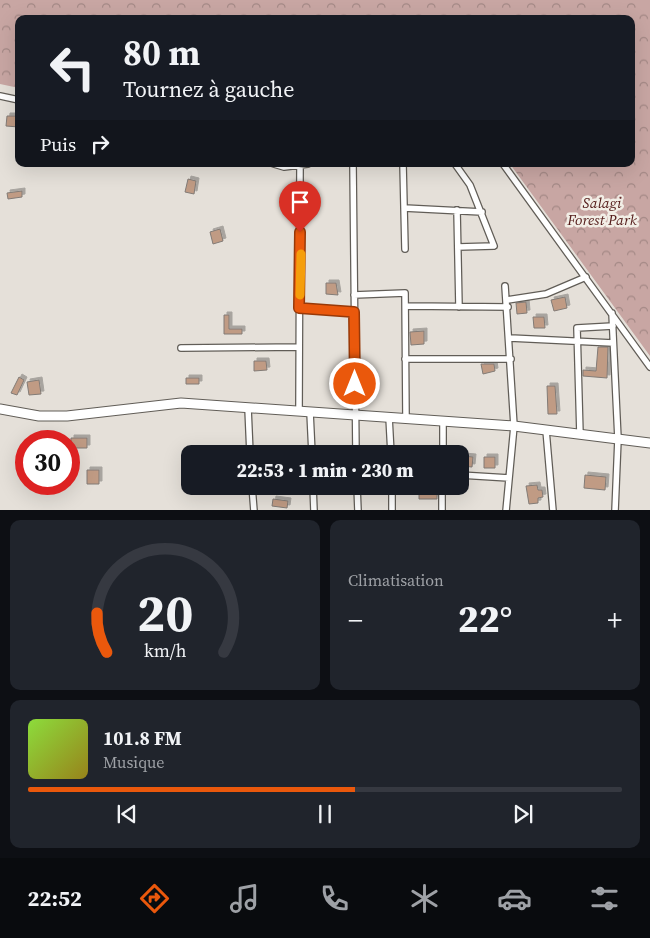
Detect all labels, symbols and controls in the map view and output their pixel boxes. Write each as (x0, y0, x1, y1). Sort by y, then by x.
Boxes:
text: 80 m (123, 29, 200, 77)
icon: left (40, 35, 105, 100)
text: Tournez à gauche (123, 74, 294, 104)
icon: right (86, 130, 114, 158)
text: Puis (40, 131, 76, 157)
pin (279, 181, 321, 232)
icon: arrive (286, 188, 314, 216)
park label: Salagi Forest Park (566, 192, 638, 230)
position arrow (328, 357, 380, 409)
speed limit sign: 30 (15, 430, 80, 495)
text: 22:53 · 1 min · 230 m (236, 457, 414, 483)
text: Climatisation (348, 569, 444, 591)
text: 20 (137, 577, 193, 648)
text: 22° (458, 593, 512, 645)
text: − (348, 601, 363, 639)
text: + (607, 601, 622, 639)
text: km/h (144, 638, 187, 663)
text: 101.8 FM (103, 725, 182, 751)
text: Musique (103, 751, 164, 773)
icon: previous (113, 800, 141, 828)
icon: pause (311, 800, 339, 828)
icon: next (509, 800, 537, 828)
icon: directions (137, 881, 172, 916)
icon: music (227, 881, 262, 916)
icon: phone (317, 881, 352, 916)
icon: climate (407, 881, 442, 916)
icon: car (497, 881, 532, 916)
icon: filters (587, 881, 622, 916)
text: 22:52 (28, 883, 82, 913)

